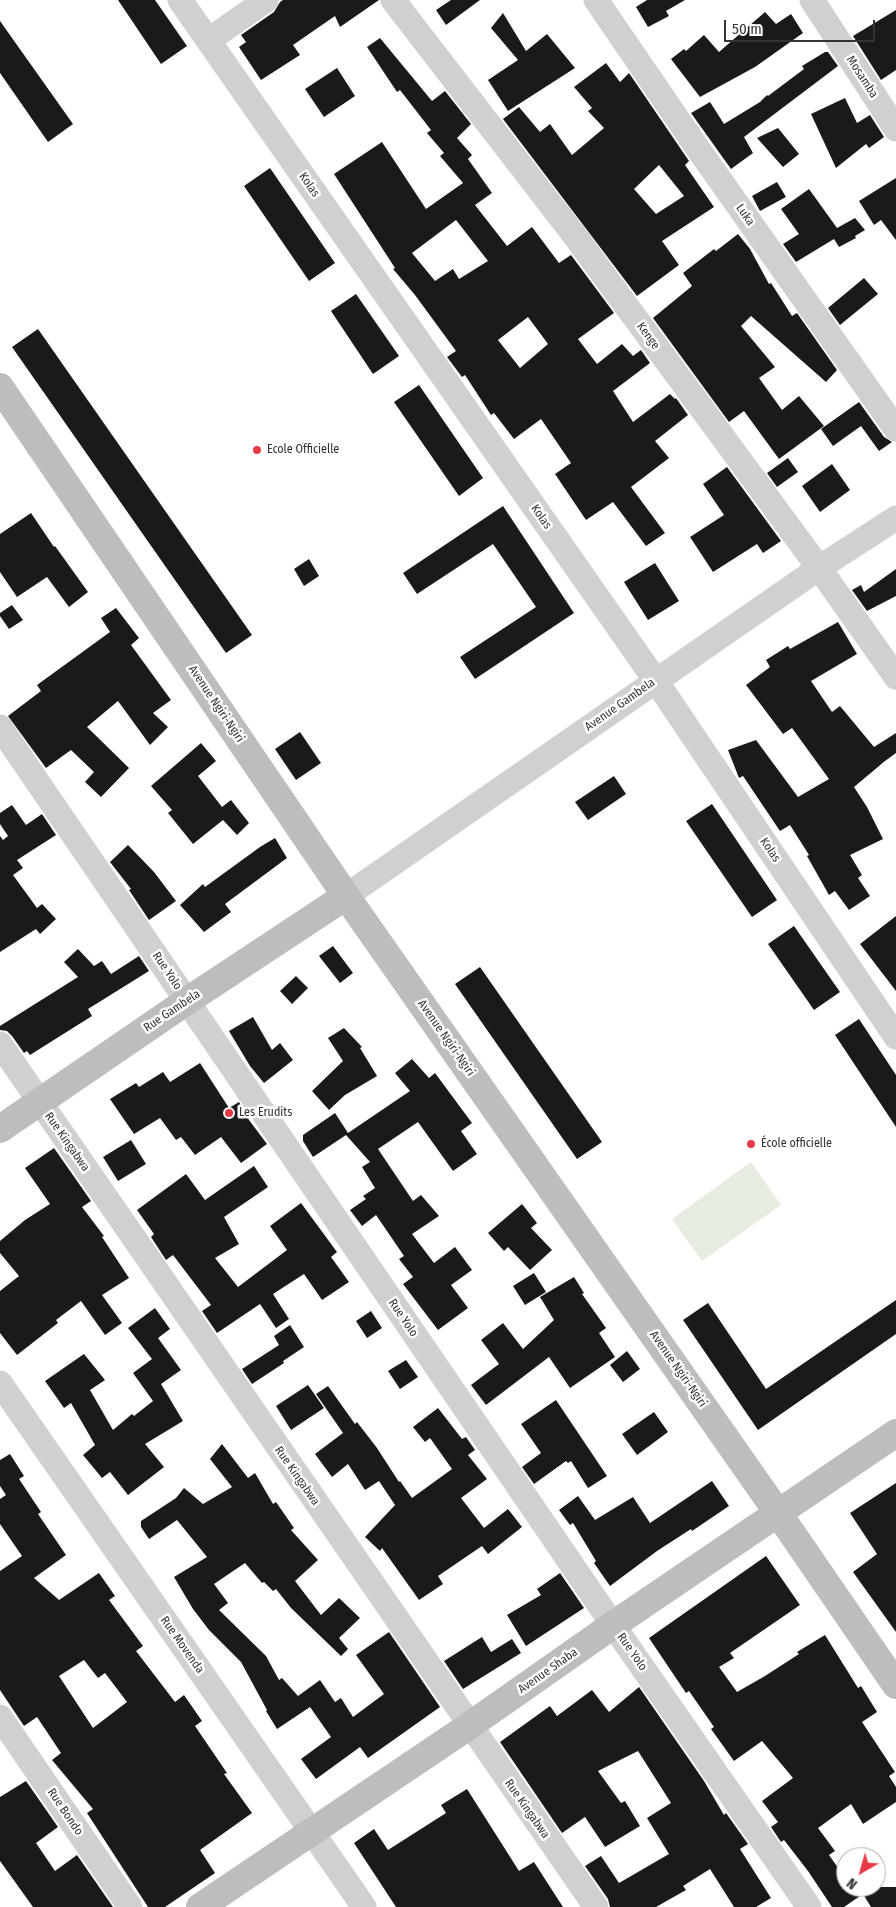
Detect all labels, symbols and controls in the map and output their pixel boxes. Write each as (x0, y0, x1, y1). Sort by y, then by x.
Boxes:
scale bar (726, 10, 877, 42)
text: 50 m (732, 20, 762, 38)
street label: Mosamba (843, 53, 881, 101)
street label: Kolas (295, 170, 323, 200)
street label: Luka (733, 202, 757, 228)
street label: Kenge (633, 320, 663, 352)
place label: Ecole Officielle (267, 443, 339, 457)
marker: Ecole Officielle (251, 444, 263, 456)
street label: Kolas (527, 502, 555, 532)
street label: Avenue Ngiri-Ngiri (185, 663, 247, 745)
street label: Avenue Gambela (582, 676, 658, 734)
street label: Kolas (757, 835, 783, 865)
street label: Rue Yolo (149, 949, 185, 993)
street label: Rue Gambela (141, 987, 203, 1035)
street label: Avenue Ngiri-Ngiri (414, 997, 478, 1079)
place label: Les Erudits (239, 1106, 292, 1120)
marker: Les Erudits (223, 1107, 235, 1119)
street label: Rue Kingabwa (41, 1110, 93, 1174)
place label: École officielle (761, 1137, 832, 1151)
marker: École officielle (745, 1138, 757, 1150)
street label: Rue Yolo (385, 1296, 421, 1340)
street label: Avenue Ngiri-Ngiri (646, 1328, 710, 1410)
street label: Rue Kingabwa (271, 1444, 323, 1508)
street label: Rue Movenda (157, 1614, 207, 1676)
street label: Rue Yolo (614, 1630, 650, 1674)
street label: Avenue Shaba (516, 1645, 580, 1697)
street label: Rue Kingabwa (501, 1777, 553, 1841)
street label: Rue Bondo (44, 1786, 86, 1838)
north arrow (836, 1847, 886, 1897)
text: N (844, 1874, 861, 1893)

